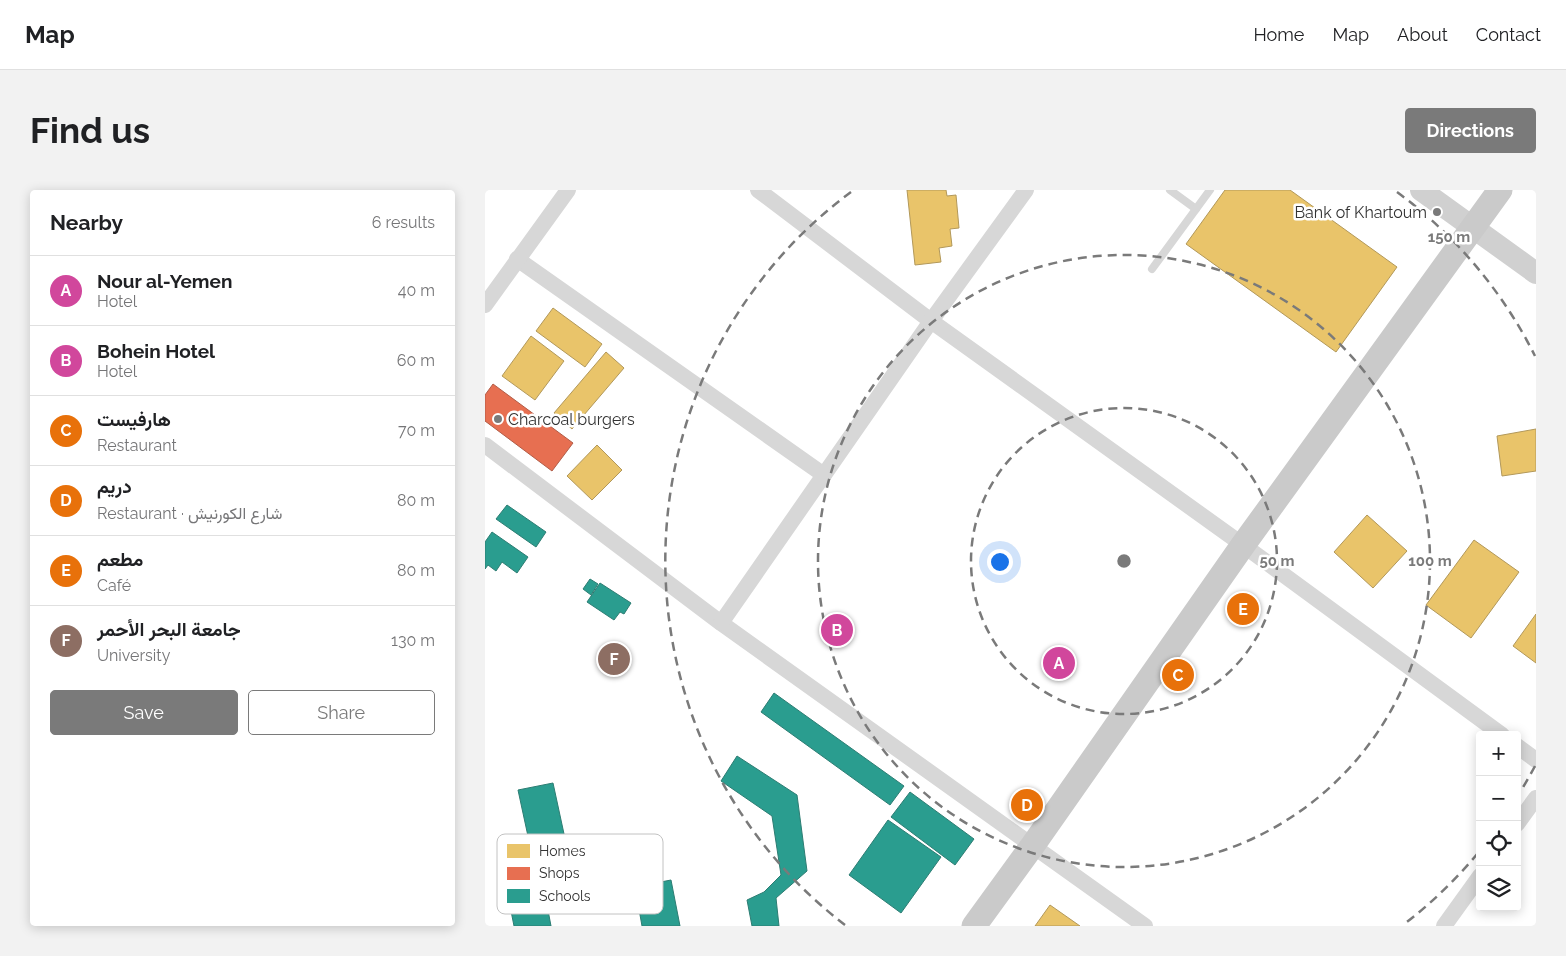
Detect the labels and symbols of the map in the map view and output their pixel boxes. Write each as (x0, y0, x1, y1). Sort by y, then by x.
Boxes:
place label: Bank of Khartoum (1294, 203, 1427, 222)
marker: Bank of Khartoum (1431, 206, 1443, 218)
text: 150 m (1428, 228, 1470, 246)
place label: Charcoal burgers (508, 410, 635, 429)
marker: Charcoal burgers (492, 413, 504, 425)
your location (987, 549, 1013, 575)
centre of rings (1115, 552, 1133, 570)
text: 50 m (1259, 552, 1295, 570)
text: 100 m (1408, 552, 1452, 570)
pin: E (1227, 590, 1259, 628)
pin: B (821, 611, 853, 649)
pin: F (598, 640, 630, 678)
pin: A (1043, 644, 1075, 682)
pin: C (1162, 656, 1194, 694)
pin: D (1011, 786, 1043, 824)
legend (497, 834, 663, 914)
text: Homes (539, 843, 586, 859)
text: Shops (539, 865, 580, 881)
text: Schools (539, 888, 591, 904)

